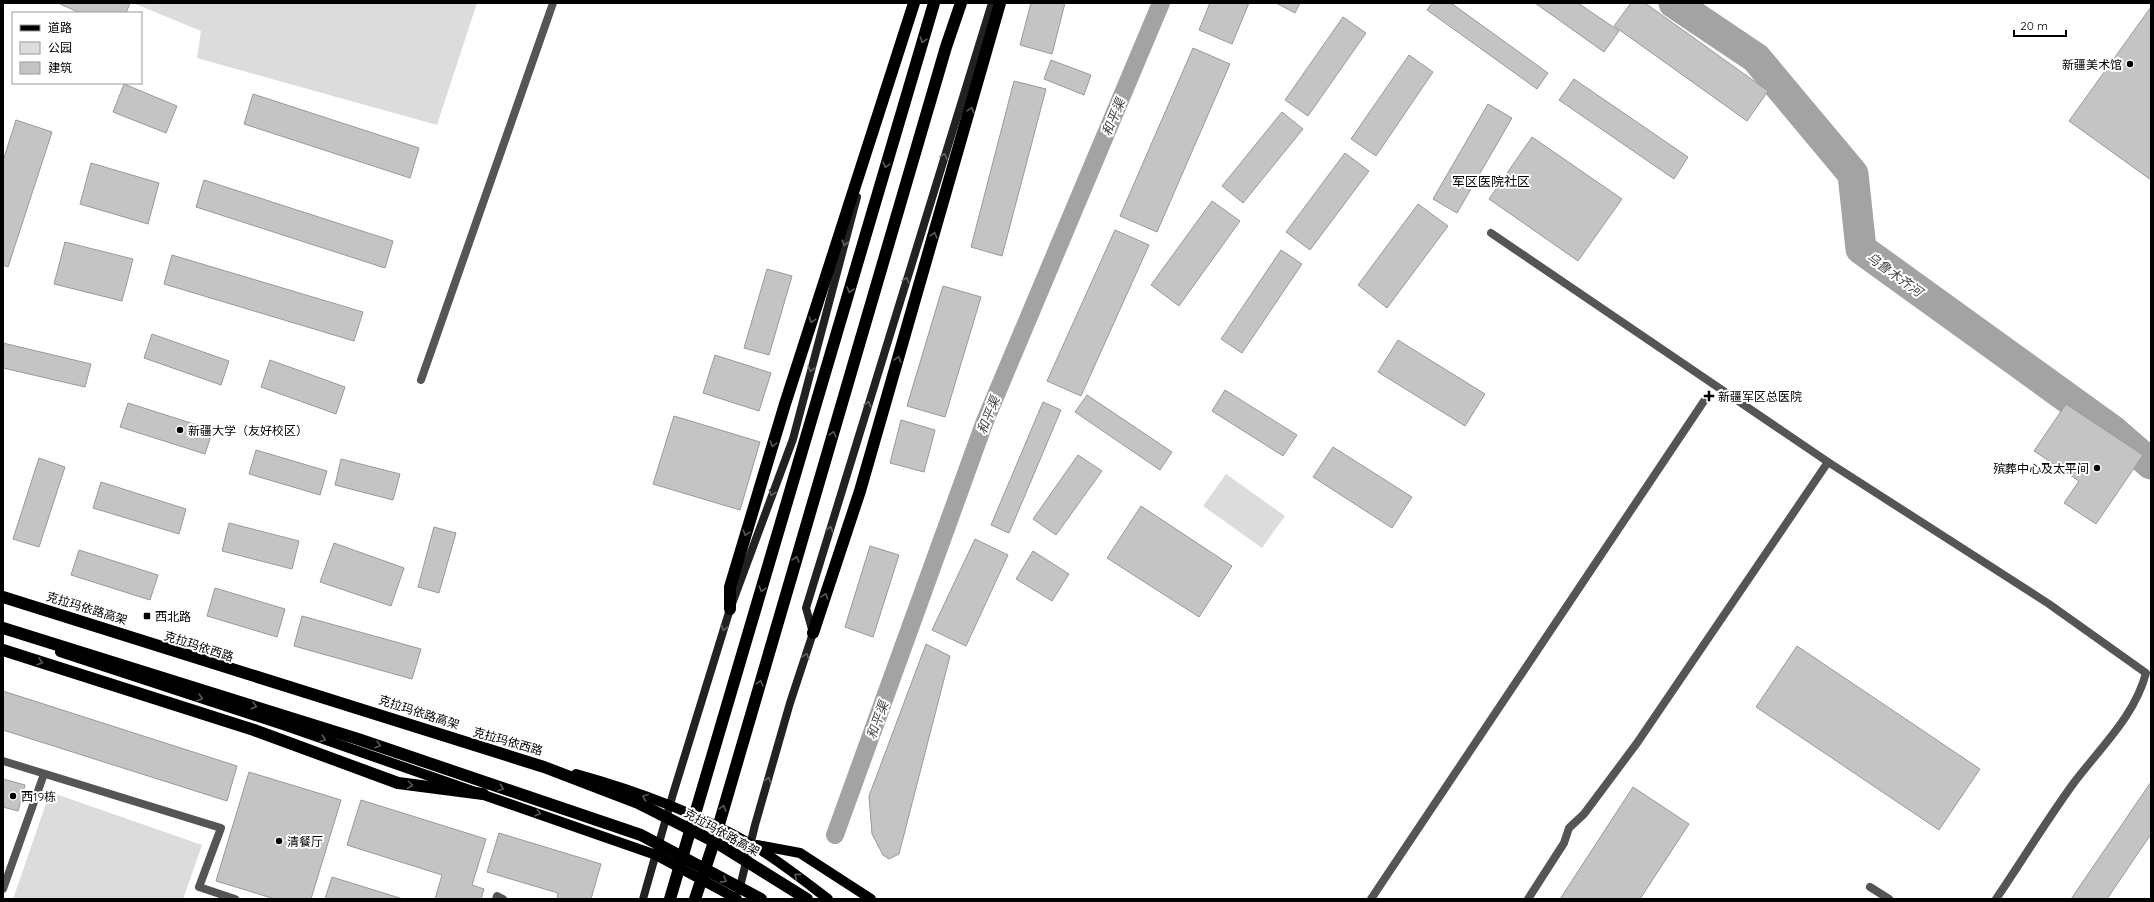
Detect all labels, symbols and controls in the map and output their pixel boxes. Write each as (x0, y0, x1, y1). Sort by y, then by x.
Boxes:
legend (12, 12, 142, 84)
scale bar (2014, 12, 2066, 38)
text: 20 m (2020, 18, 2048, 33)
text: 道路 (48, 20, 72, 35)
one-way arrow (919, 37, 928, 44)
text: 公园 (48, 40, 72, 55)
place label: 新疆美术馆 (2062, 57, 2122, 72)
marker: 新疆美术馆 (2125, 59, 2135, 69)
text: 建筑 (48, 60, 72, 75)
water label: 和平渠 (1098, 94, 1129, 138)
one-way arrow (966, 107, 975, 114)
one-way arrow (939, 153, 948, 160)
one-way arrow (882, 161, 891, 168)
district label: 军区医院社区 (1452, 173, 1530, 189)
one-way arrow (929, 231, 938, 238)
one-way arrow (841, 240, 850, 247)
water label: 乌鲁木齐河 (1864, 248, 1928, 301)
one-way arrow (901, 277, 910, 284)
one-way arrow (846, 286, 855, 293)
one-way arrow (808, 316, 817, 323)
one-way arrow (893, 356, 902, 363)
one-way arrow (807, 365, 816, 372)
place label: 新疆军区总医院 (1718, 389, 1802, 404)
marker: 新疆军区总医院 (1703, 390, 1715, 402)
water label: 和平渠 (973, 392, 1003, 436)
one-way arrow (863, 401, 872, 408)
place label: 新疆大学（友好校区） (188, 423, 308, 438)
marker: 新疆大学（友好校区） (175, 425, 185, 435)
one-way arrow (828, 431, 837, 438)
one-way arrow (769, 440, 778, 447)
place label: 殡葬中心及太平间 (1993, 461, 2089, 476)
marker: 殡葬中心及太平间 (2092, 463, 2102, 473)
one-way arrow (769, 489, 777, 496)
one-way arrow (825, 525, 834, 532)
one-way arrow (742, 529, 751, 536)
one-way arrow (791, 555, 800, 562)
one-way arrow (758, 585, 767, 592)
street label: 克拉玛依路高架 (45, 589, 129, 627)
one-way arrow (821, 593, 829, 600)
place label: 西北路 (155, 609, 191, 624)
marker: 西北路 (142, 611, 152, 621)
one-way arrow (720, 625, 729, 632)
street label: 克拉玛依西路 (162, 628, 236, 664)
one-way arrow (801, 652, 810, 659)
one-way arrow (37, 657, 44, 666)
one-way arrow (755, 680, 763, 687)
street label: 克拉玛依路高架 (377, 692, 461, 732)
one-way arrow (196, 693, 203, 702)
water label: 和平渠 (863, 697, 892, 741)
one-way arrow (251, 701, 258, 710)
street label: 克拉玛依西路 (471, 724, 545, 758)
one-way arrow (319, 734, 326, 743)
one-way arrow (375, 741, 382, 749)
one-way arrow (763, 777, 772, 784)
one-way arrow (407, 780, 413, 789)
one-way arrow (498, 783, 505, 791)
place label: 西19栋 (21, 789, 56, 804)
marker: 西19栋 (8, 791, 18, 801)
one-way arrow (641, 793, 648, 801)
street label: 克拉玛依路高架 (682, 805, 762, 859)
one-way arrow (718, 805, 727, 812)
one-way arrow (535, 809, 542, 817)
place label: 清餐厅 (287, 834, 323, 849)
marker: 清餐厅 (274, 836, 284, 846)
one-way arrow (794, 874, 801, 881)
one-way arrow (720, 875, 727, 882)

